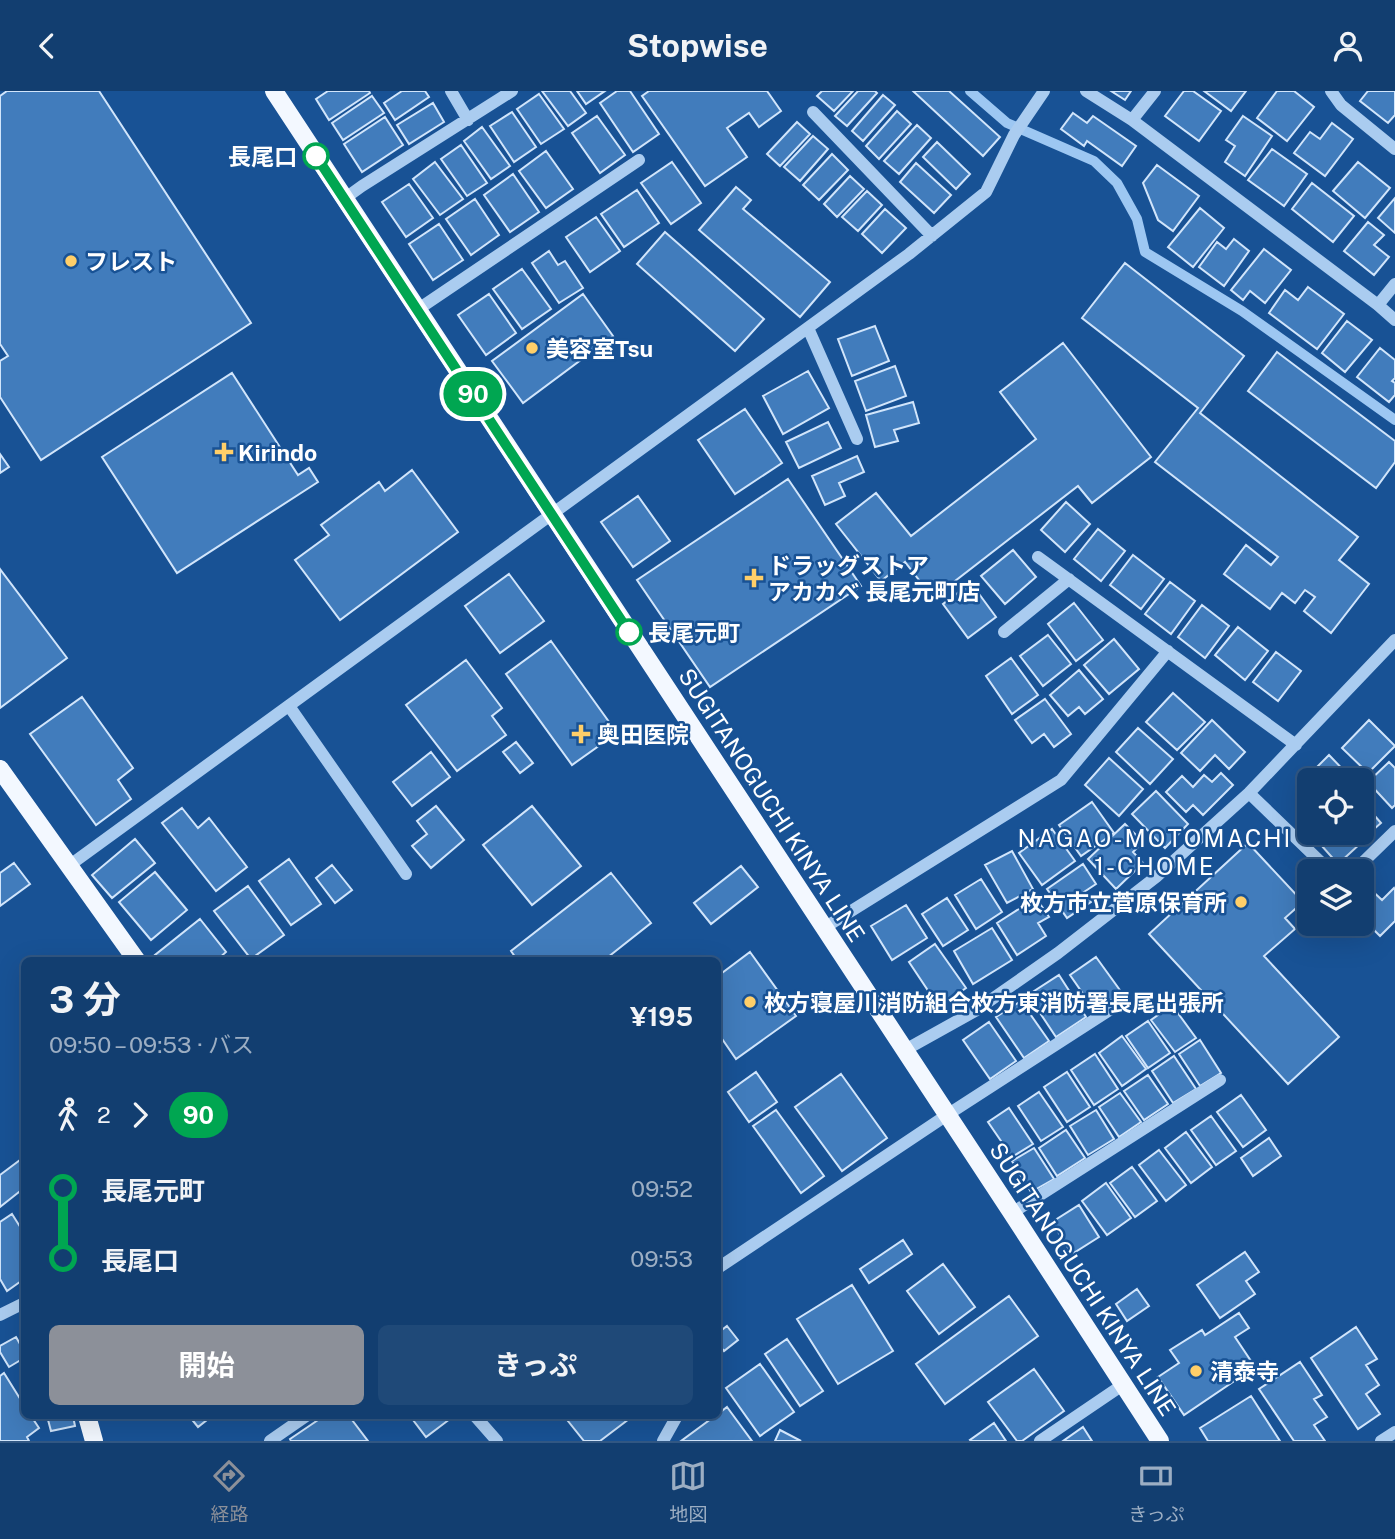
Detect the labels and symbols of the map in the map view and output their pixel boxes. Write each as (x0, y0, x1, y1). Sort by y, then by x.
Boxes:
place label: 長尾口 (228, 143, 297, 170)
marker: 長尾口 (303, 143, 329, 169)
place label: フレスト (85, 248, 177, 275)
marker: フレスト (63, 253, 79, 269)
place label: 美容室Tsu (546, 335, 653, 362)
marker: 美容室Tsu (524, 340, 540, 356)
line badge: 90 (442, 371, 504, 417)
place label: Kirindo (238, 439, 317, 466)
marker: Kirindo (216, 444, 232, 460)
place label: ドラッグストア アカカベ 長尾元町店 (768, 552, 980, 605)
marker: ドラッグストア アカカベ 長尾元町店 (746, 570, 762, 586)
marker: 長尾元町 (616, 619, 642, 645)
place label: 長尾元町 (648, 619, 740, 646)
street label: SUGITANOGUCHI KINYA LINE (673, 663, 871, 947)
place label: 奥田医院 (597, 721, 689, 748)
marker: 奥田医院 (571, 724, 591, 744)
district label: NAGAO-MOTOMACHI 1-CHOME (1018, 824, 1292, 880)
place label: 枚方市立菅原保育所 (1020, 889, 1227, 916)
marker: 枚方市立菅原保育所 (1233, 894, 1249, 910)
place label: 枚方寝屋川消防組合枚方東消防署長尾出張所 (764, 989, 1224, 1016)
marker: 枚方寝屋川消防組合枚方東消防署長尾出張所 (742, 994, 758, 1010)
street label: SUGITANOGUCHI KINYA LINE (984, 1137, 1182, 1421)
place label: 清泰寺 (1210, 1358, 1279, 1385)
marker: 清泰寺 (1188, 1363, 1204, 1379)

